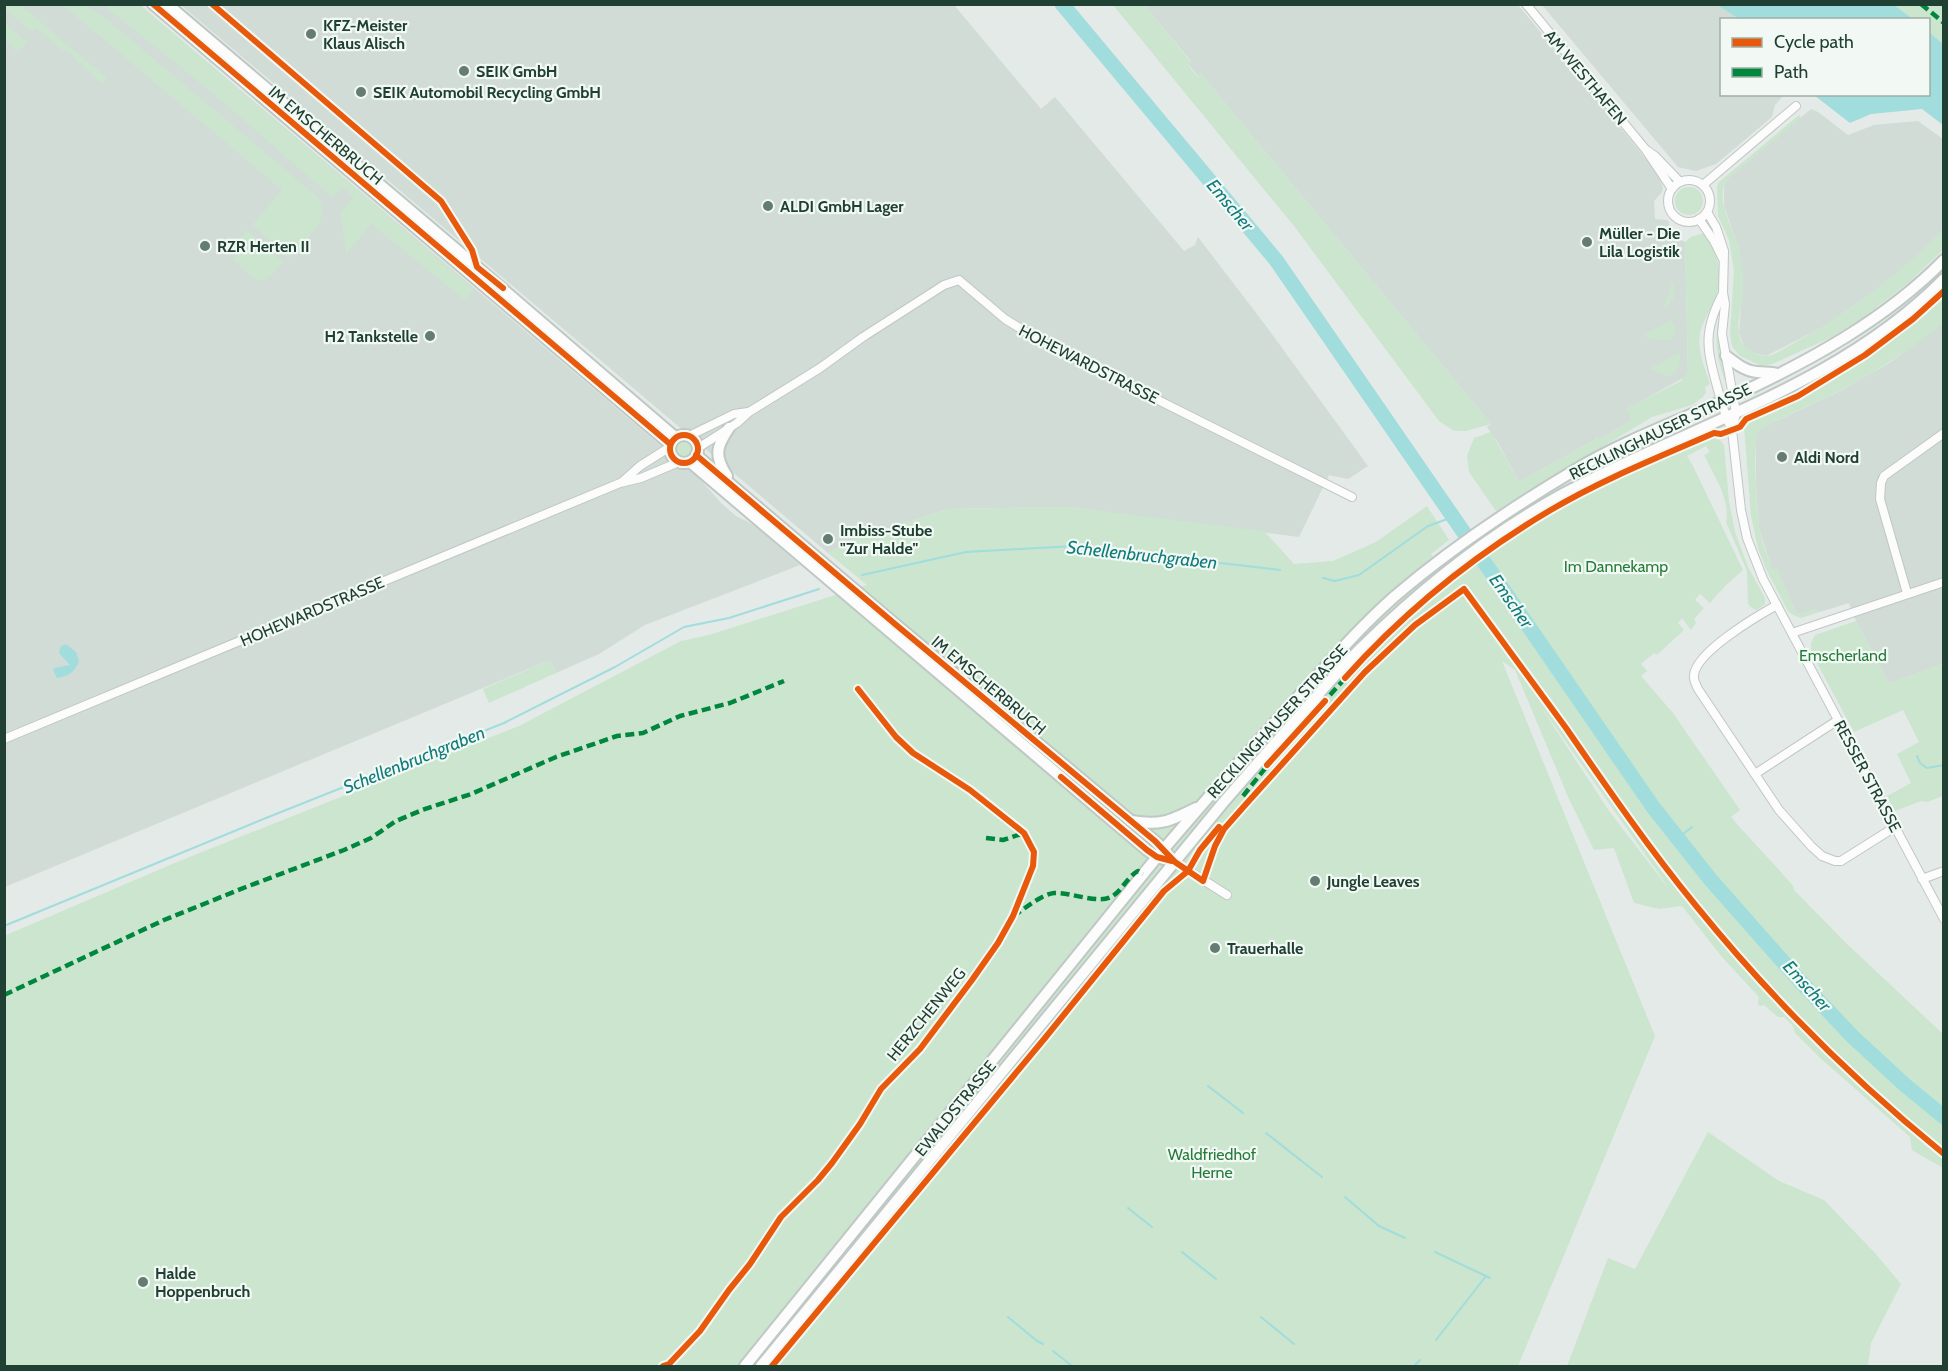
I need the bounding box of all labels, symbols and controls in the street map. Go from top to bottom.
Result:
place label: KFZ-Meister Klaus Alisch [323,16,408,53]
legend [1720,18,1930,96]
street label: AM WESTHAFEN [1540,26,1631,129]
marker: KFZ-Meister Klaus Alisch [304,27,318,41]
text: Cycle path [1774,31,1854,53]
text: Path [1774,61,1808,83]
place label: SEIK GmbH [476,62,557,81]
marker: SEIK GmbH [457,64,471,78]
street label: IM EMSCHERBRUCH [265,82,387,189]
place label: SEIK Automobil Recycling GmbH [373,83,601,102]
marker: SEIK Automobil Recycling GmbH [354,85,368,99]
water label: Emscher [1202,175,1259,237]
place label: ALDI GmbH Lager [780,197,904,216]
marker: ALDI GmbH Lager [761,199,775,213]
place label: Müller - Die Lila Logistik [1599,224,1680,261]
marker: Müller - Die Lila Logistik [1580,235,1594,249]
place label: RZR Herten II [217,237,310,256]
marker: RZR Herten II [198,239,212,253]
street label: HOHEWARDSTRASSE [1016,321,1162,408]
place label: H2 Tankstelle [325,327,418,346]
marker: H2 Tankstelle [423,329,437,343]
street label: RECKLINGHAUSER STRASSE [1566,379,1754,484]
place label: Aldi Nord [1794,448,1859,467]
marker: Aldi Nord [1775,450,1789,464]
place label: Imbiss-Stube "Zur Halde" [840,521,932,558]
marker: Imbiss-Stube "Zur Halde" [821,532,835,546]
water label: Schellenbruchgraben [1066,536,1218,574]
park label: Im Dannekamp [1564,557,1668,576]
water label: Emscher [1484,570,1538,634]
street label: HOHEWARDSTRASSE [237,573,387,650]
street label: IM EMSCHERBRUCH [928,632,1050,739]
street label: RECKLINGHAUSER STRASSE [1203,640,1352,802]
park label: Emscherland [1799,646,1887,665]
street label: RESSER STRASSE [1830,717,1905,836]
water label: Schellenbruchgraben [340,722,488,798]
place label: Jungle Leaves [1326,872,1420,891]
marker: Jungle Leaves [1308,874,1322,888]
place label: Trauerhalle [1227,939,1303,958]
marker: Trauerhalle [1208,941,1222,955]
water label: Emscher [1778,956,1837,1017]
street label: HERZCHENWEG [883,964,970,1065]
street label: EWALDSTRASSE [911,1056,1000,1160]
park label: Waldfriedhof Herne [1168,1145,1257,1182]
place label: Halde Hoppenbruch [155,1264,250,1301]
marker: Halde Hoppenbruch [136,1275,150,1289]

